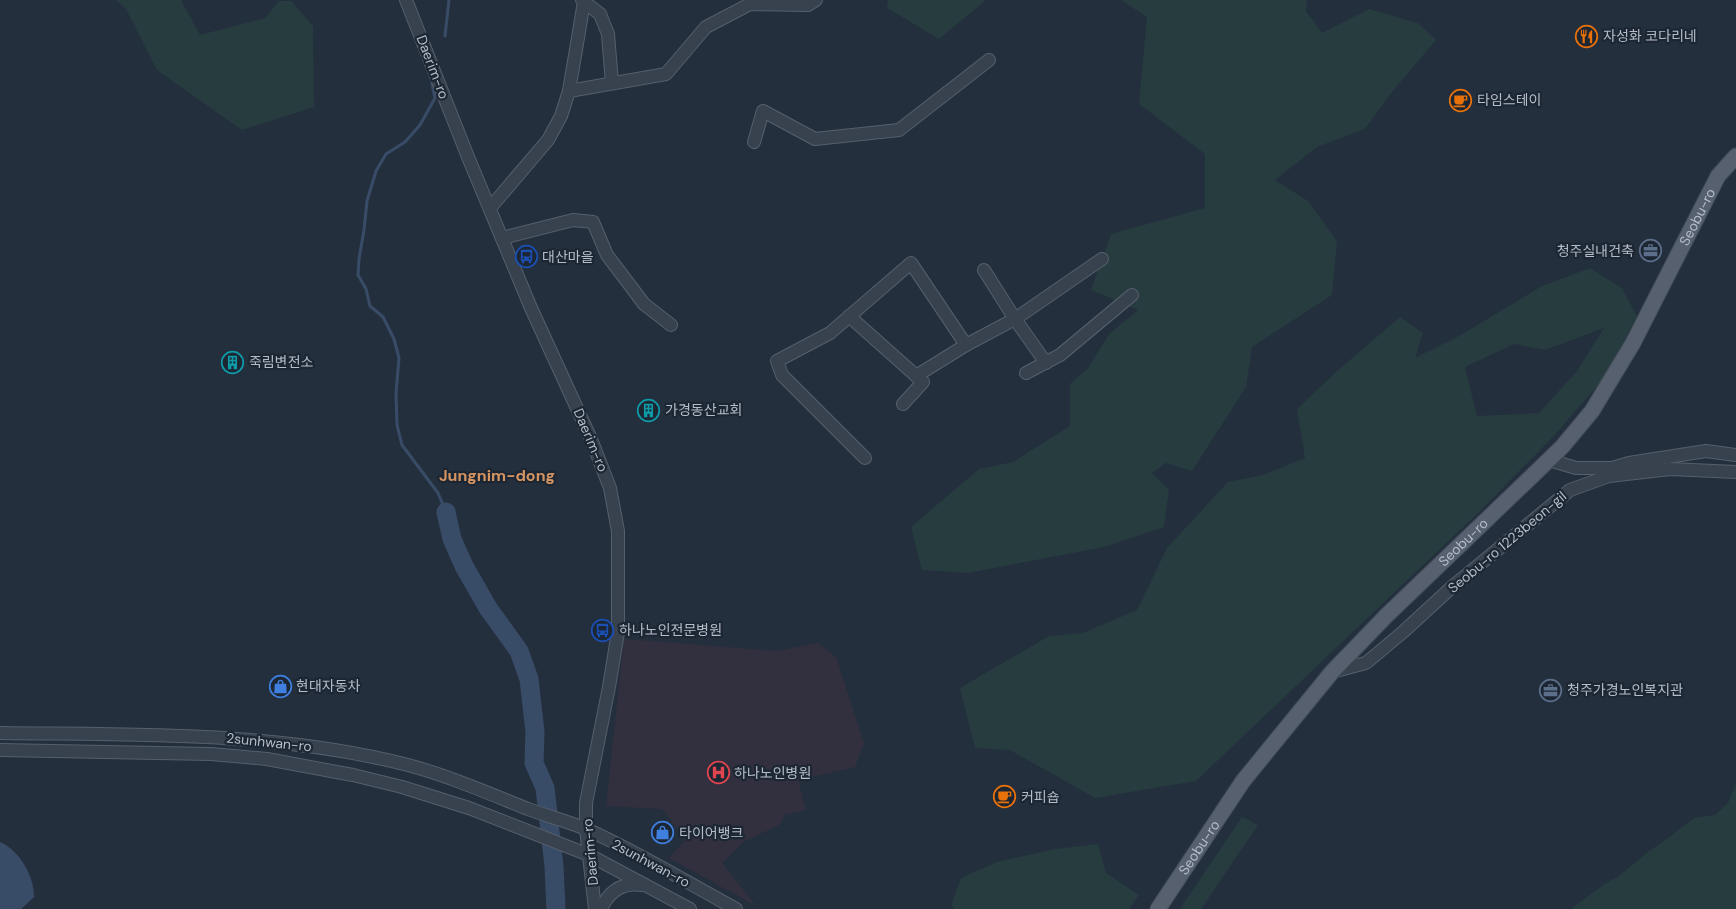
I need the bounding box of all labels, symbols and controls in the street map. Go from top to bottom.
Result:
restaurant icon: 자성화 코다리네 [1575,24,1599,48]
place label: 자성화 코다리네 [1603,27,1697,45]
street label: Daerim-ro [413,32,453,102]
cafe icon: 타임스테이 [1449,88,1473,112]
place label: 타임스테이 [1477,91,1541,109]
street label: Seobu-ro [1675,185,1719,249]
office icon: 청주실내건축 [1638,239,1662,263]
place label: 청주실내건축 [1557,242,1634,260]
bus stop icon: 대산마을 [514,245,538,269]
place label: 대산마을 [542,248,594,266]
building icon: 죽림변전소 [221,350,245,374]
place label: 죽림변전소 [249,353,314,371]
building icon: 가경동산교회 [637,398,661,422]
place label: 가경동산교회 [665,401,742,419]
street label: Daerim-ro [570,406,612,474]
district label: Jungnim-dong [439,465,555,486]
street label: Seobu-ro 1223beon-gil [1444,488,1570,596]
street label: Seobu-ro [1435,515,1491,571]
bus stop icon: 하나노인전문병원 [591,618,615,642]
place label: 하나노인전문병원 [619,621,722,639]
shop icon: 현대자동차 [268,674,292,698]
place label: 현대자동차 [296,677,361,695]
office icon: 청주가경노인복지관 [1539,678,1563,702]
place label: 청주가경노인복지관 [1567,681,1683,699]
street label: 2sunhwan-ro [225,729,313,755]
hospital icon: 하나노인병원 [706,761,730,785]
place label: 하나노인병원 [734,764,811,782]
cafe icon: 커피숍 [993,785,1017,809]
place label: 커피숍 [1021,788,1060,806]
street label: Seobu-ro [1174,817,1224,878]
street label: Daerim-ro [578,818,602,886]
shop icon: 타이어뱅크 [651,821,675,845]
place label: 타이어뱅크 [679,824,744,842]
street label: 2sunhwan-ro [609,835,693,891]

